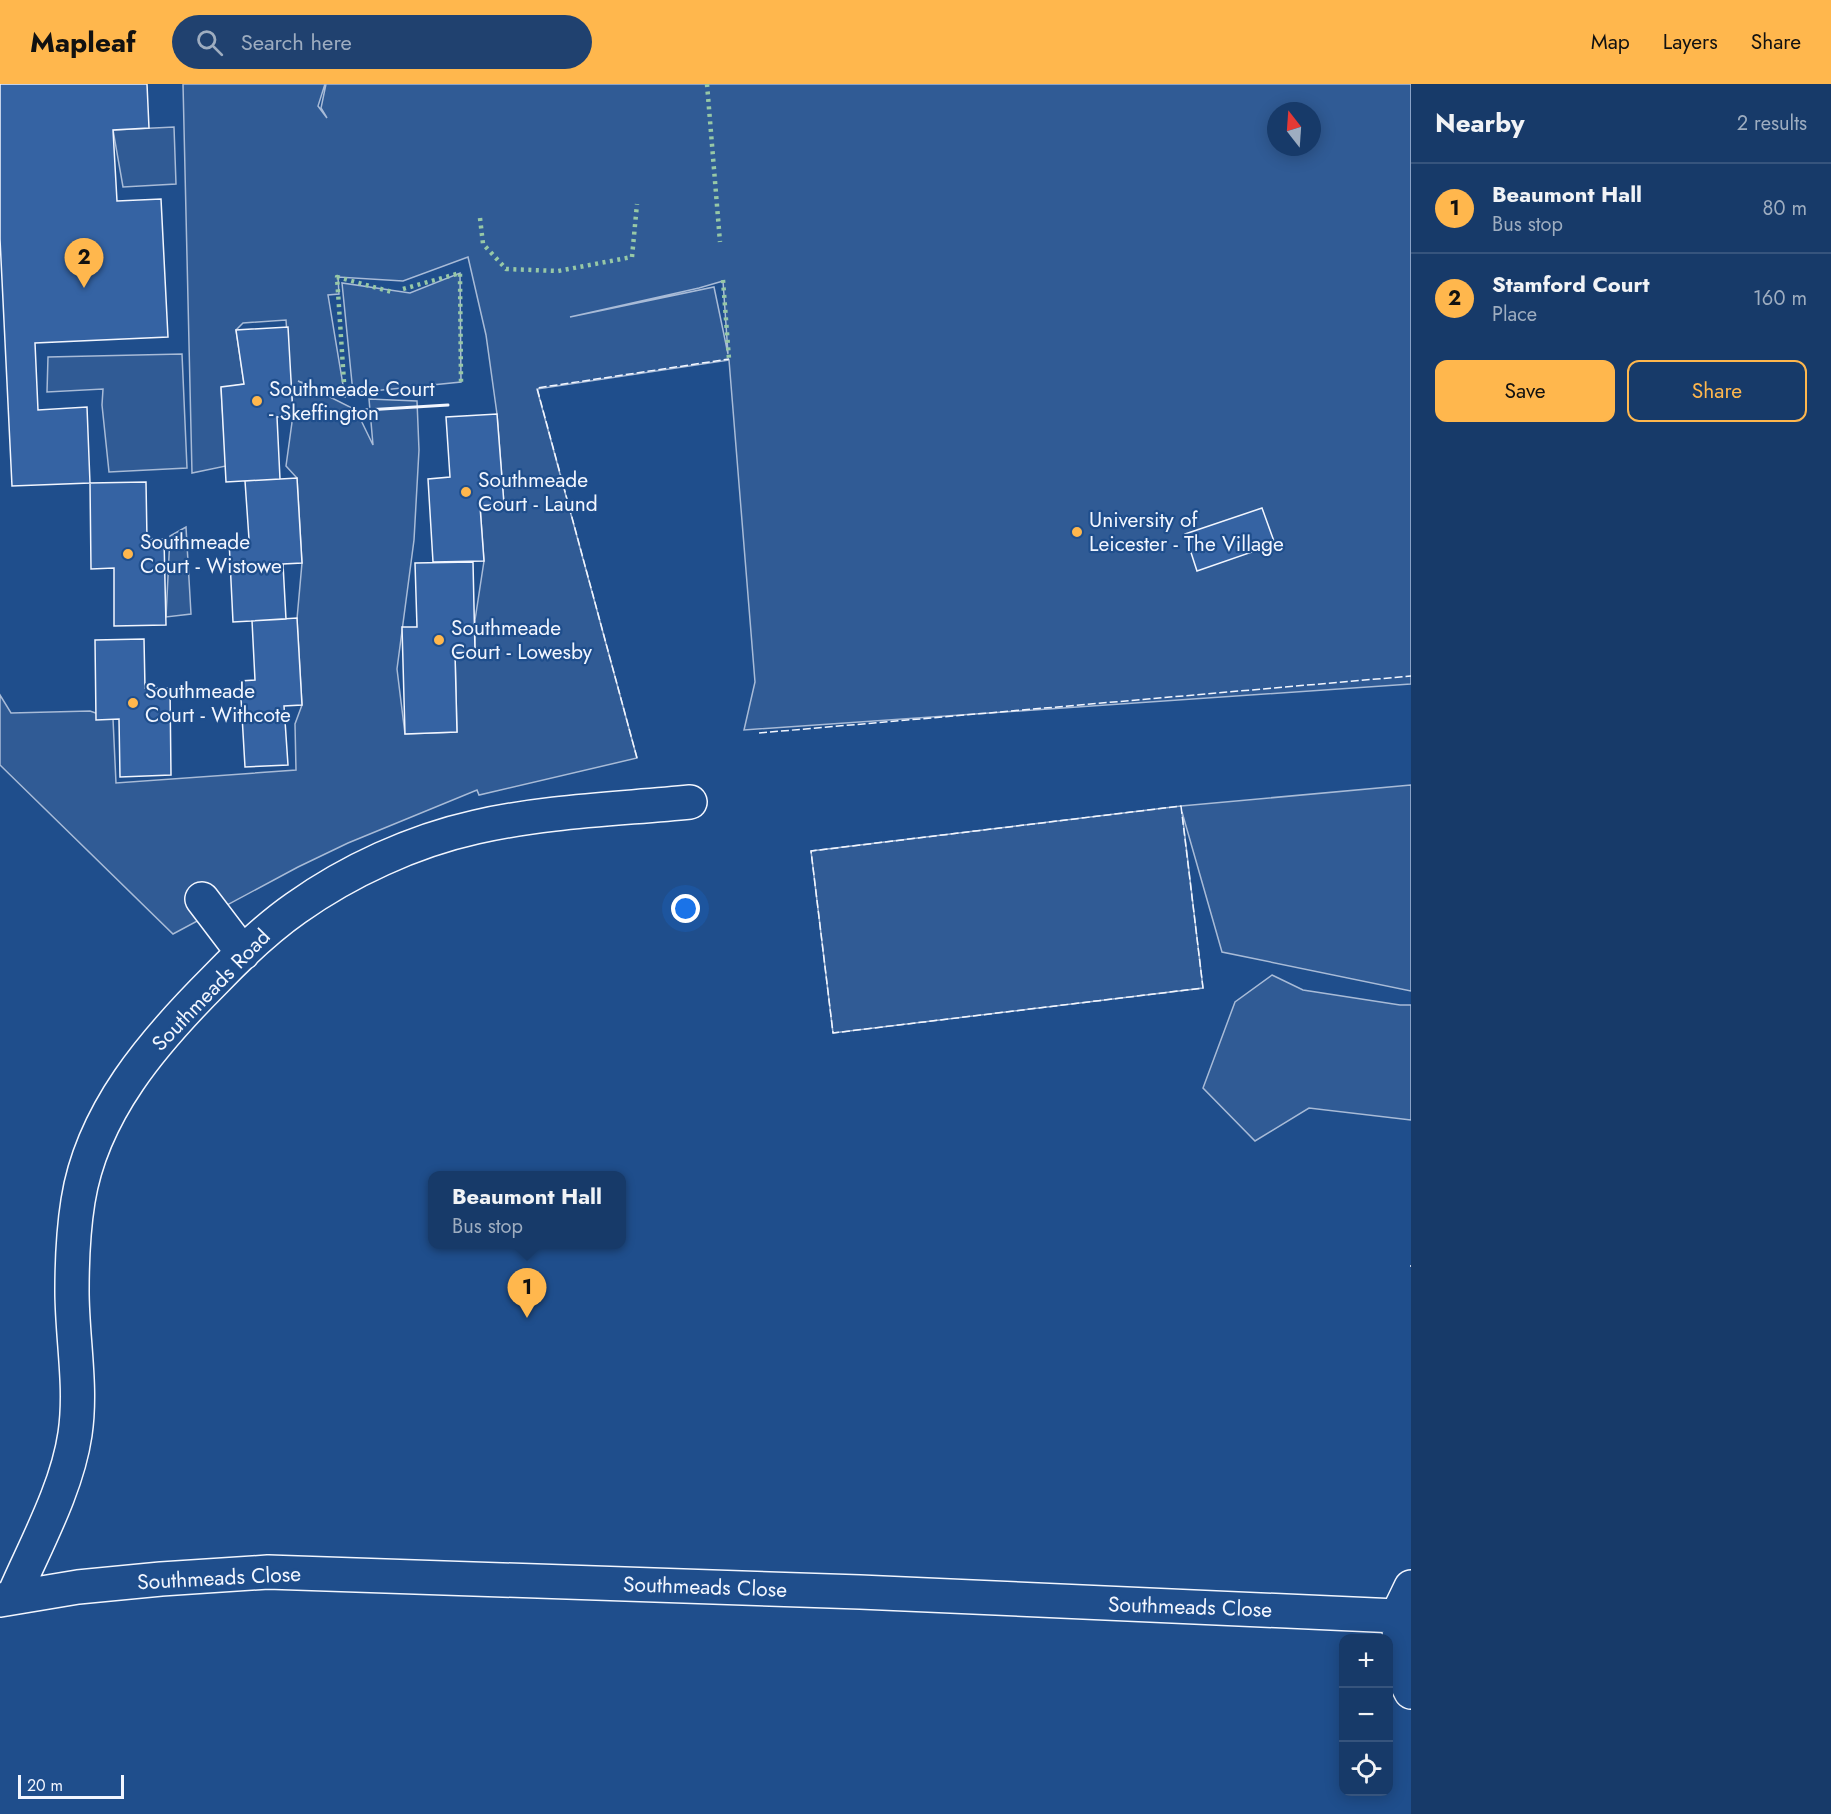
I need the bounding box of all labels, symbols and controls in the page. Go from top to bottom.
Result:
search box [172,15,592,69]
text: Mapleaf [30,22,136,63]
icon: search [193,26,226,59]
text: Search here [241,26,352,58]
text: Map [1591,27,1630,57]
text: Layers [1663,27,1718,57]
text: Share [1751,27,1801,57]
north arrow [1267,102,1321,156]
text: Nearby [1435,104,1524,142]
text: 2 results [1737,109,1807,138]
text: Beaumont Hall [1492,178,1642,210]
text: 1 [1449,194,1460,223]
text: 80 m [1762,194,1807,223]
text: Bus stop [1492,210,1563,239]
pin: 2 [64,238,104,288]
text: Stamford Court [1492,268,1650,300]
text: 2 [1448,284,1461,313]
text: 160 m [1753,284,1807,313]
text: Place [1492,300,1537,329]
button: Save [1435,360,1615,422]
button: Share [1627,360,1807,422]
place label: Southmeade Court - Skeffington [269,374,435,428]
marker: Southmeade Court - Skeffington [250,394,264,408]
place label: Southmeade Court - Laund [478,465,598,519]
marker: Southmeade Court - Laund [459,485,473,499]
place label: University of Leicester - The Village [1089,505,1284,559]
marker: University of Leicester - The Village [1070,525,1084,539]
place label: Southmeade Court - Wistowe [140,527,282,581]
marker: Southmeade Court - Wistowe [121,547,135,561]
place label: Southmeade Court - Lowesby [451,613,593,667]
marker: Southmeade Court - Lowesby [432,633,446,647]
place label: Southmeade Court - Withcote [145,676,291,730]
marker: Southmeade Court - Withcote [126,696,140,710]
your location [671,894,700,923]
street label: Southmeads Road [145,922,277,1058]
popup [428,1171,626,1249]
text: Beaumont Hall [452,1180,602,1212]
text: Bus stop [452,1212,523,1241]
pin: 1 [508,1268,546,1318]
street label: Southmeads Close [136,1559,302,1597]
street label: Southmeads Close [622,1569,788,1605]
street label: Southmeads Close [1107,1589,1273,1625]
map controls [1339,1634,1393,1796]
button: + [1339,1634,1393,1688]
button: − [1339,1688,1393,1742]
button: locate [1339,1742,1393,1796]
scale bar [18,1772,124,1800]
text: 20 m [27,1774,63,1797]

